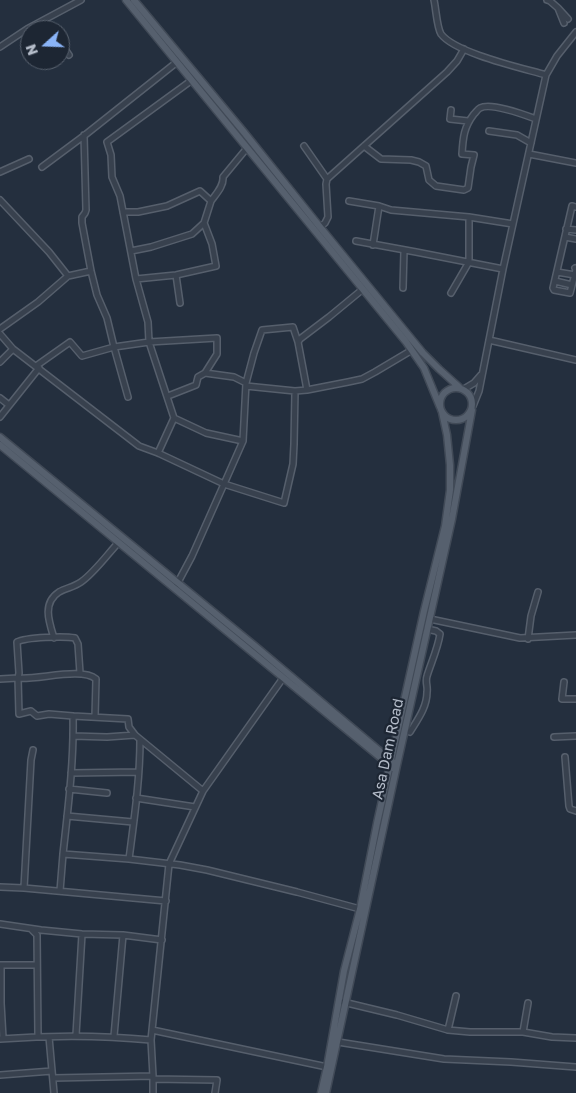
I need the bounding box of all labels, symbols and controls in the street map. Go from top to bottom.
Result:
north arrow [20,20,70,70]
text: N [22,42,41,58]
street label: Asa Dam Road [368,697,408,801]

